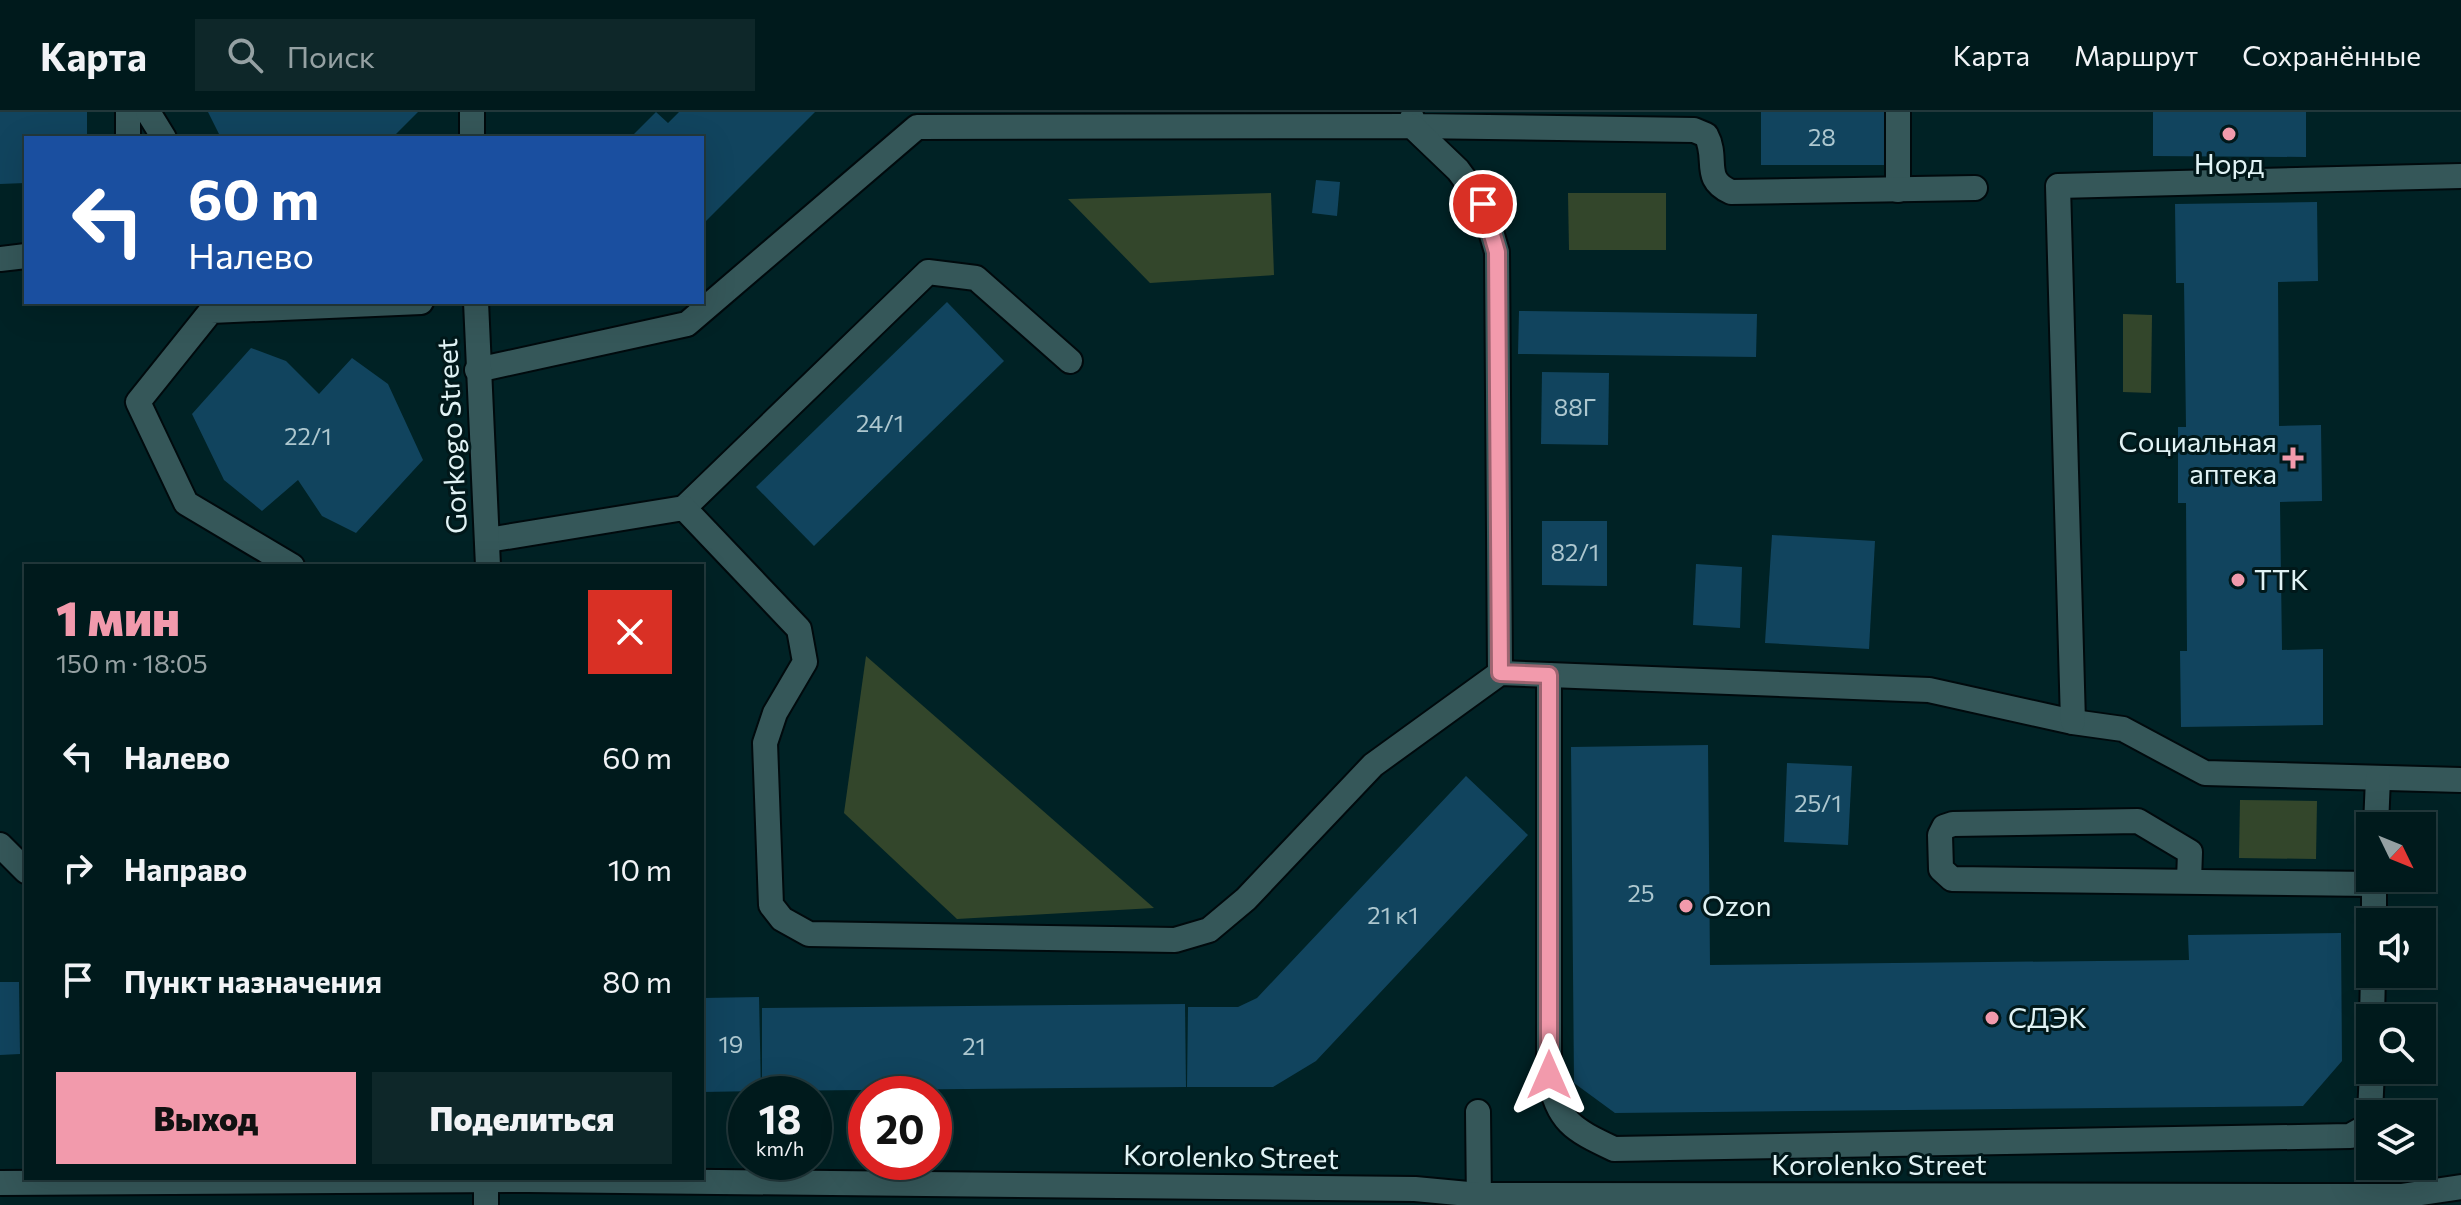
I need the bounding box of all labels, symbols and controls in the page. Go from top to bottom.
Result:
search box [195,19,755,91]
text: Карта [40,32,147,79]
icon: search [223,33,267,77]
text: Поиск [287,37,375,74]
text: Карта [1953,38,2030,72]
text: Маршрут [2074,38,2198,72]
text: Сохранённые [2242,38,2421,72]
house number: 28 [1808,122,1836,151]
marker: Норд [2220,125,2238,143]
place label: Норд [2194,146,2264,180]
text: 60 m [188,163,319,232]
icon: left [56,168,160,272]
pin [1449,170,1517,238]
icon: arrive [1461,182,1505,226]
text: Налево [188,232,314,276]
street label: Gorkogo Street [429,337,473,535]
house number: 88Г [1554,392,1596,421]
house number: 24/1 [856,408,904,437]
house number: 22/1 [284,421,332,450]
place label: Социальная аптека [2119,424,2277,490]
marker: Социальная аптека [2284,449,2302,467]
house number: 82/1 [1551,537,1599,566]
place label: ТТК [2254,562,2309,596]
marker: ТТК [2229,571,2247,589]
text: 1 мин [56,587,180,646]
button: close [588,590,672,674]
text: 150 m · 18:05 [56,647,208,678]
icon: left [56,734,100,778]
text: Налево [124,738,230,775]
text: 60 m [602,738,672,775]
house number: 25/1 [1794,788,1842,817]
north arrow [2356,812,2436,892]
map controls [2356,812,2436,1180]
icon: right [56,846,100,890]
text: Направо [124,850,247,887]
text: 10 m [608,850,672,887]
house number: 25 [1627,878,1655,907]
place label: Ozon [1702,888,1772,922]
marker: Ozon [1677,897,1695,915]
house number: 21 к1 [1367,900,1419,929]
button: sound [2356,908,2436,988]
icon: arrive [56,958,100,1002]
text: Пункт назначения [124,962,382,999]
text: 80 m [602,962,672,999]
place label: СДЭК [2008,1000,2087,1034]
button: search [2356,1004,2436,1084]
marker: СДЭК [1983,1009,2001,1027]
house number: 19 [719,1029,743,1058]
house number: 21 [962,1031,986,1060]
position arrow [1507,1033,1591,1117]
button: Выход [56,1072,356,1164]
button: Поделиться [372,1072,672,1164]
speed limit sign: 20 [848,1076,952,1180]
text: 18 [759,1093,801,1142]
button: layers [2356,1100,2436,1180]
text: km/h [756,1136,804,1160]
street label: Korolenko Street [1123,1137,1339,1175]
street label: Korolenko Street [1771,1147,1987,1181]

